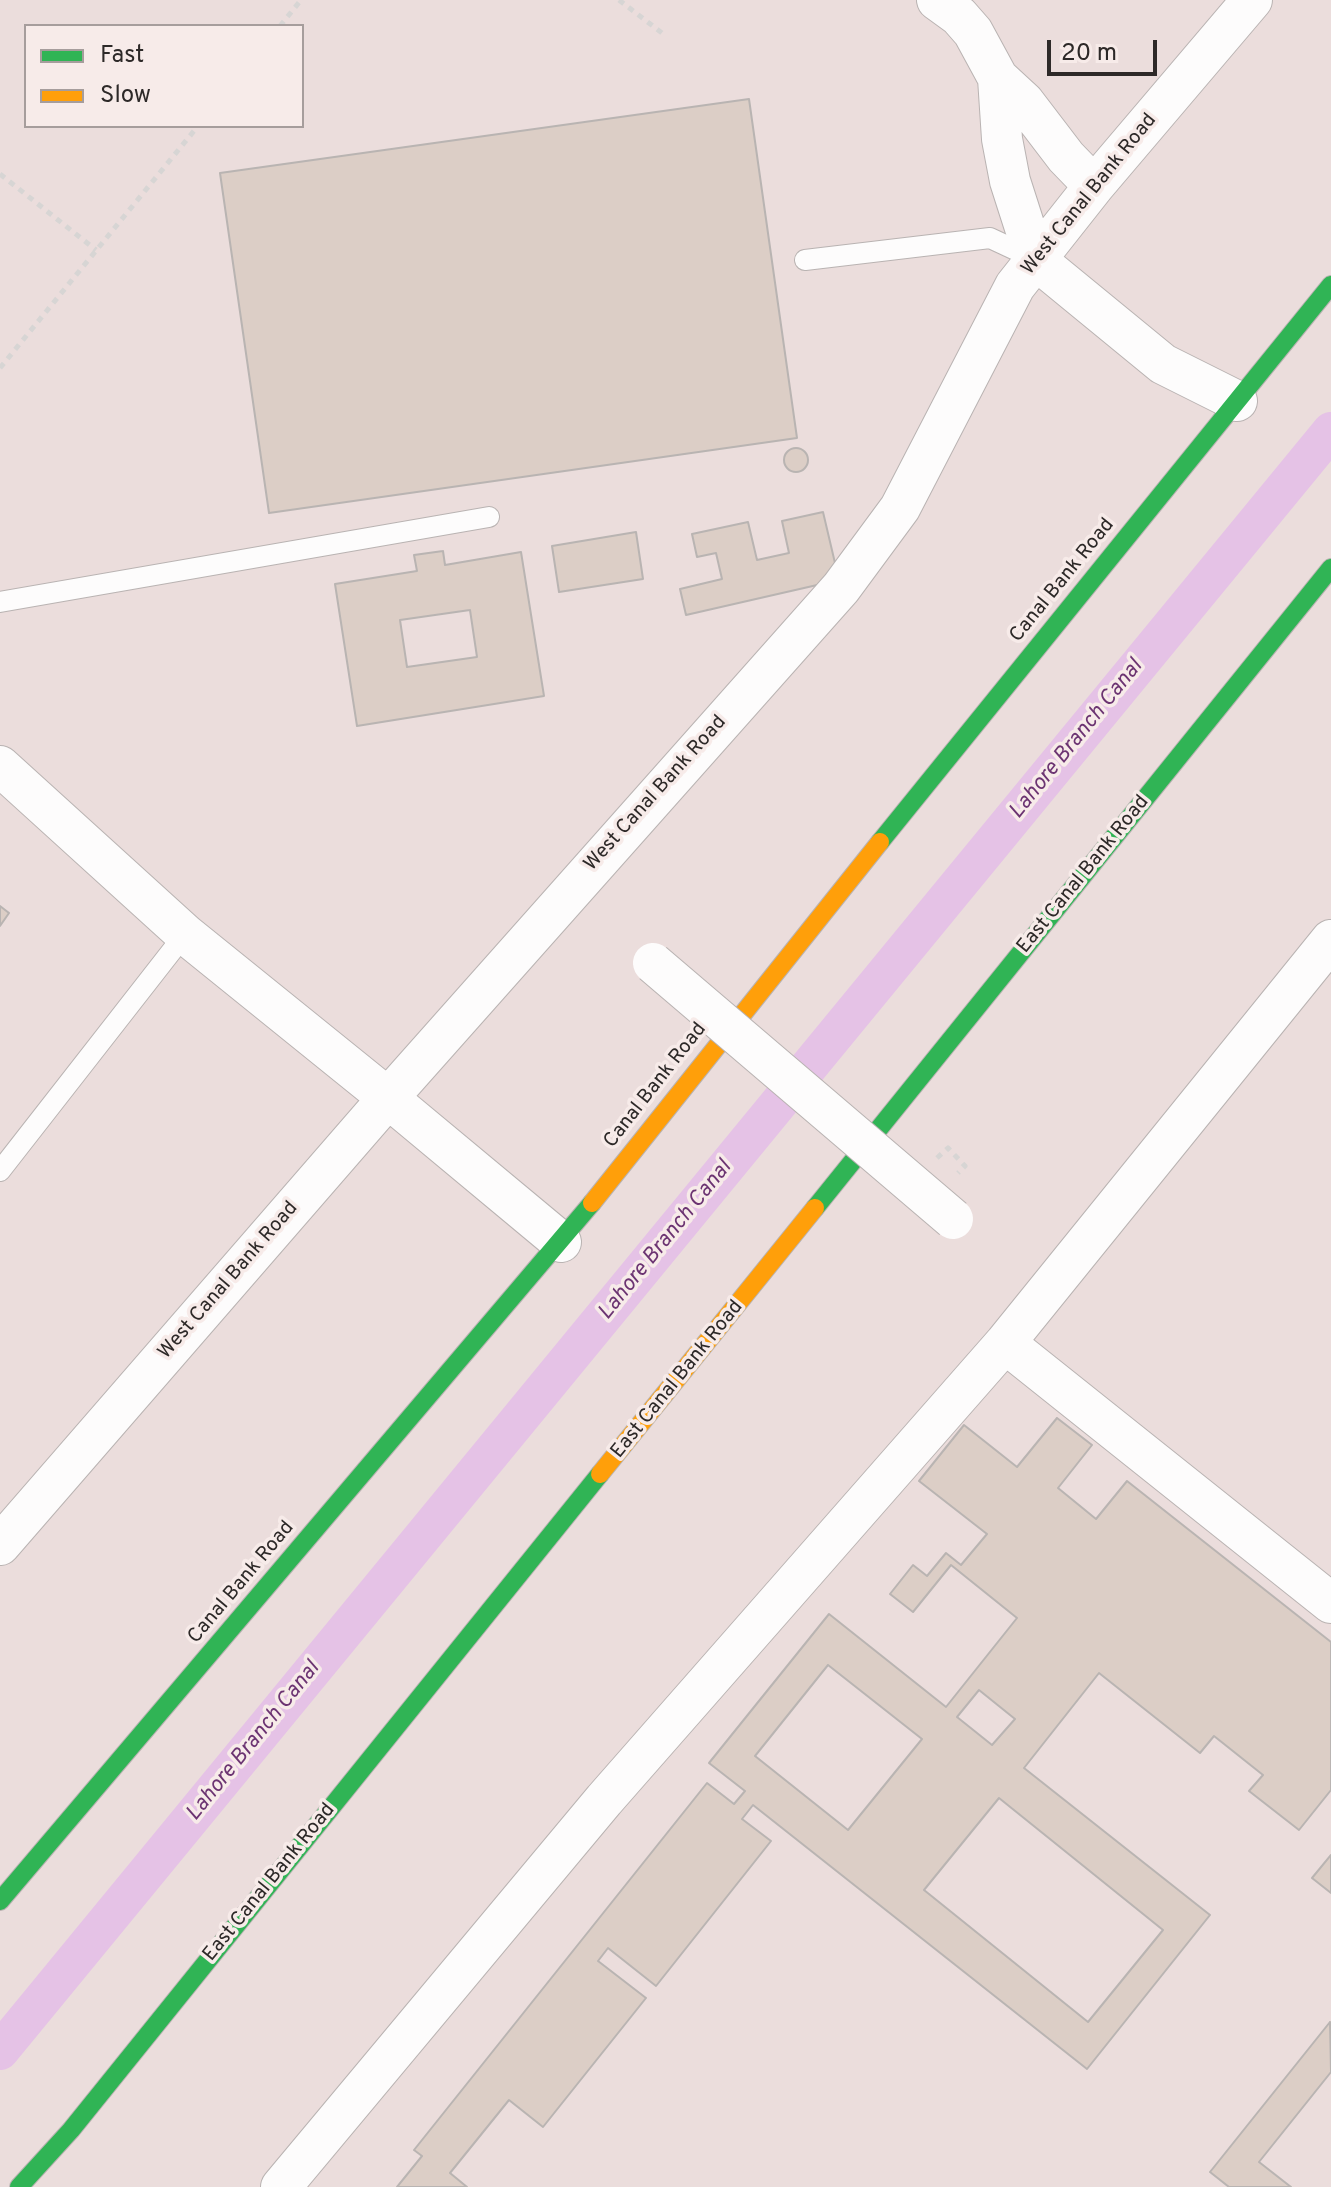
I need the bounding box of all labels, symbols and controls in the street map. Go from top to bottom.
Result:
legend [24,24,304,128]
scale bar [1051,24,1161,74]
text: 20 m [1061,39,1117,69]
text: Fast [100,41,144,71]
text: Slow [100,81,151,111]
street label: West Canal Bank Road [1017,109,1163,281]
street label: Canal Bank Road [1006,514,1120,648]
water label: Lahore Branch Canal [1005,655,1149,825]
street label: West Canal Bank Road [580,711,732,877]
street label: East Canal Bank Road [1013,791,1155,959]
street label: Canal Bank Road [600,1019,712,1153]
water label: Lahore Branch Canal [594,1156,738,1326]
street label: West Canal Bank Road [154,1197,304,1365]
street label: East Canal Bank Road [607,1296,749,1464]
street label: Canal Bank Road [184,1517,300,1649]
water label: Lahore Branch Canal [182,1657,326,1827]
street label: East Canal Bank Road [199,1799,341,1967]

